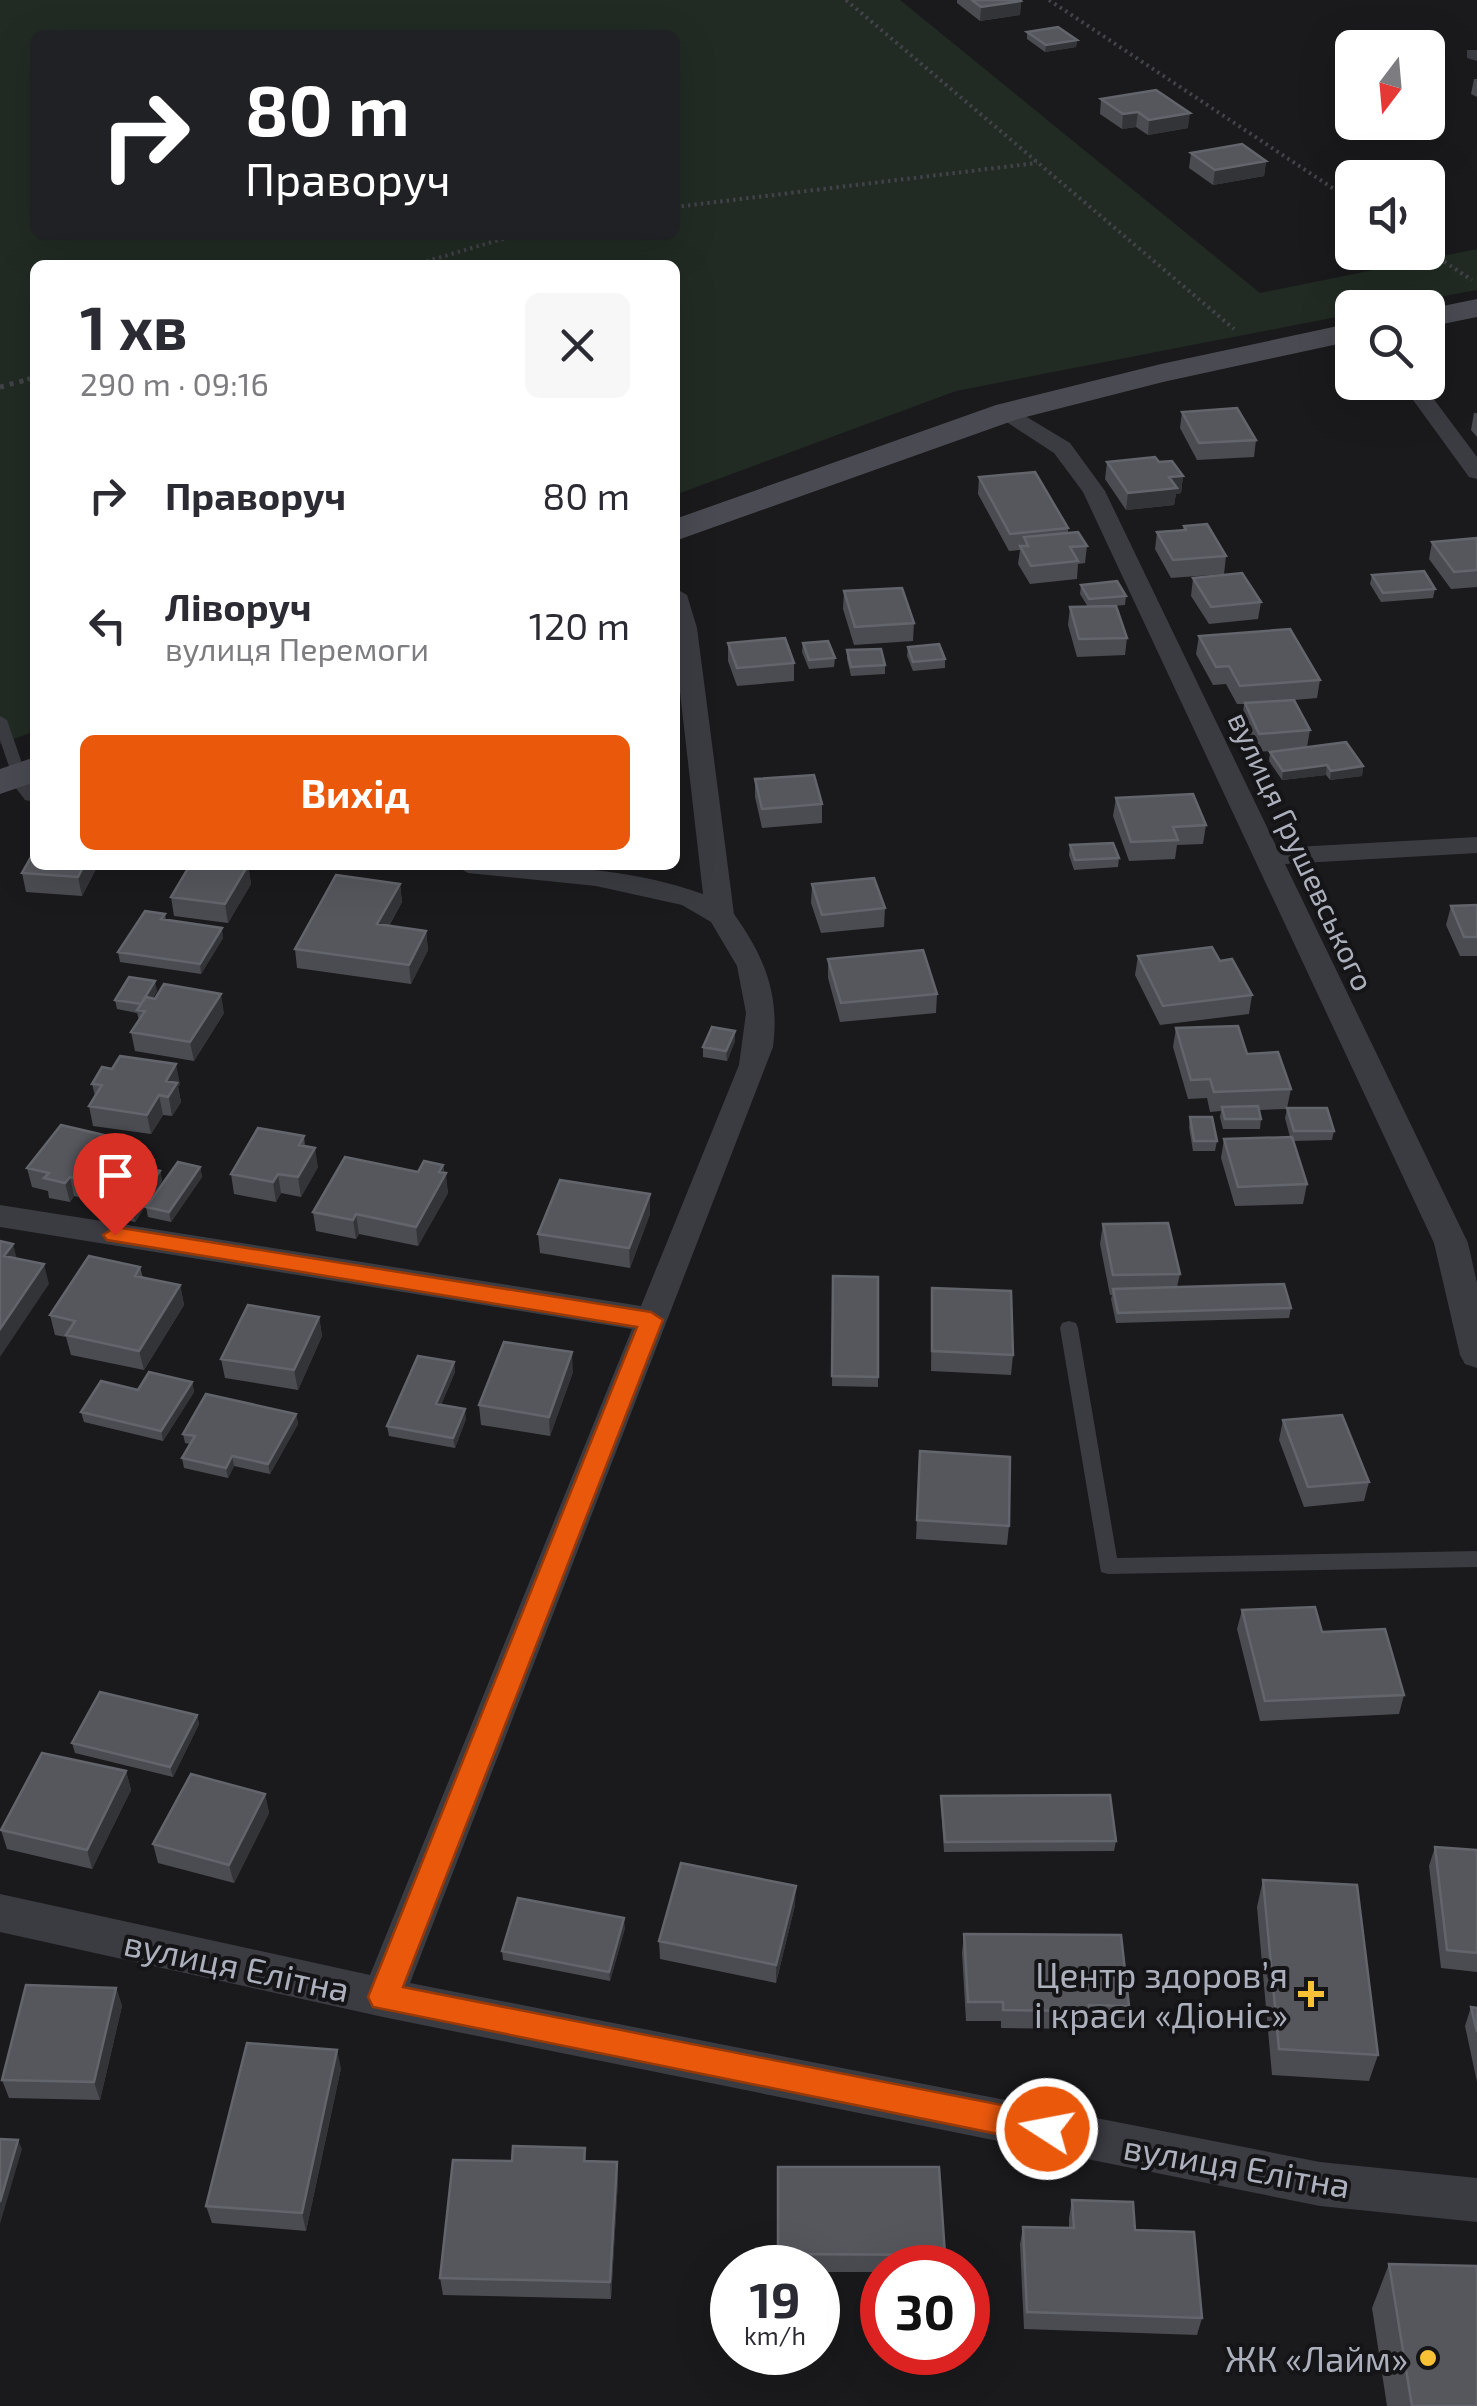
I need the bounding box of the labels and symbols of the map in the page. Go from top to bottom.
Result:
north arrow [1335,30,1445,140]
street label: вулиця Грушевського [1221,706,1382,997]
pin [73,1133,158,1236]
street label: вулиця Елітна [120,1921,354,2010]
place label: Центр здоровʼя і краси «Діоніс» [1034,1953,1288,2035]
marker: Центр здоровʼя і краси «Діоніс» [1298,1981,1324,2007]
position arrow [995,2077,1099,2181]
street label: вулиця Елітна [1120,2124,1354,2207]
speed limit sign: 30 [860,2245,990,2375]
place label: ЖК «Лайм» [1225,2337,1408,2379]
marker: ЖК «Лайм» [1417,2347,1439,2369]

